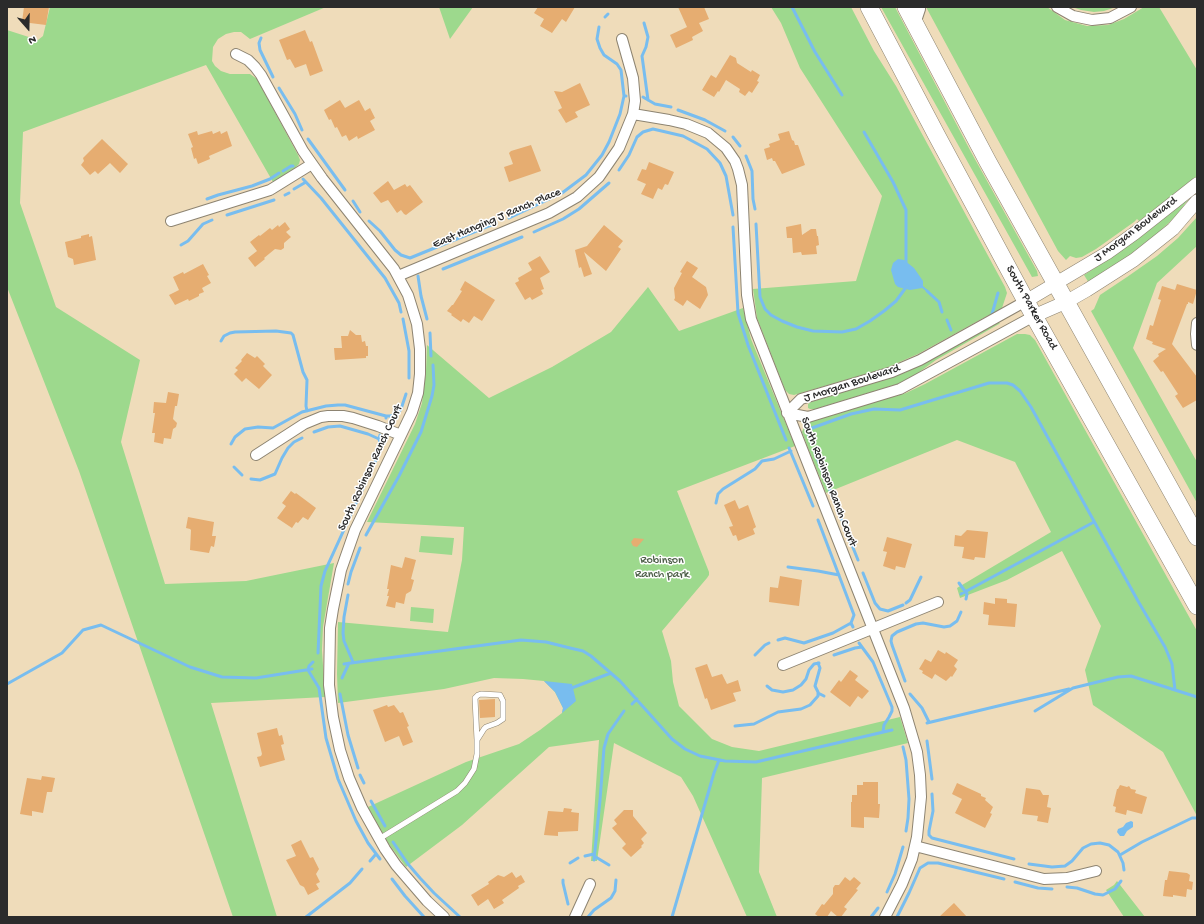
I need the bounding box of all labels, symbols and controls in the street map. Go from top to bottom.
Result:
north arrow [8,8,48,48]
text: N [27,32,38,46]
street label: East Hanging J Ranch Place [431,185,563,253]
street label: J Morgan Boulevard [1092,194,1180,266]
street label: South Parker Road [1002,263,1060,353]
street label: J Morgan Boulevard [802,362,902,406]
street label: South Robinson Ranch Court [335,403,407,533]
street label: South Robinson Ranch Court [797,415,859,549]
park label: Robinson Ranch park [635,554,689,582]

